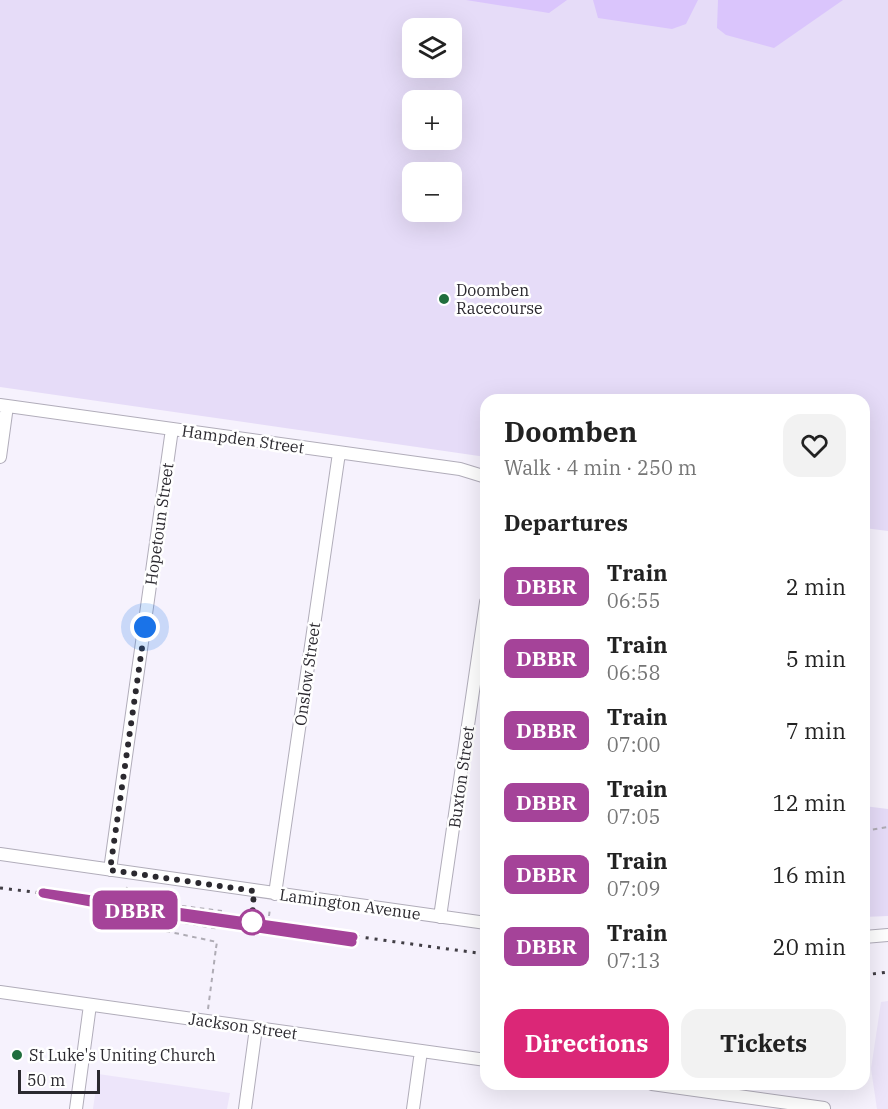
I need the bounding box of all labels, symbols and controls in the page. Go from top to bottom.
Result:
map controls [402,18,462,222]
button: layers [402,18,462,78]
button: + [402,90,462,150]
button: − [402,162,462,222]
place label: Doomben Racecourse [456,280,543,318]
marker: Doomben Racecourse [437,292,451,306]
text: Doomben [504,413,637,450]
button: heart [783,414,846,477]
street label: Hampden Street [180,420,306,458]
text: Walk · 4 min · 250 m [504,454,697,481]
street label: Hopetoun Street [140,461,178,587]
text: Departures [504,508,628,537]
text: Train [607,558,668,587]
text: DBBR [516,572,577,600]
text: 2 min [786,572,846,601]
text: 06:55 [607,587,661,614]
your location [130,612,160,642]
street label: Onslow Street [290,621,324,727]
text: Train [607,630,668,659]
text: DBBR [516,644,577,672]
text: 5 min [786,644,846,673]
text: 06:58 [607,659,661,686]
text: Train [607,702,668,731]
text: DBBR [516,716,577,744]
text: 7 min [786,716,846,745]
street label: Buxton Street [444,724,478,829]
text: 07:00 [607,731,661,758]
text: Train [607,774,668,803]
text: DBBR [516,788,577,816]
text: 12 min [773,788,846,817]
text: 07:05 [607,803,661,830]
text: Train [607,846,668,875]
text: DBBR [516,860,577,888]
text: 16 min [773,860,846,889]
text: 07:09 [607,875,661,902]
street label: Lamington Avenue [278,884,422,924]
line badge: DBBR [93,890,177,930]
text: DBBR [105,896,165,924]
unlabelled marker [239,909,265,935]
text: Train [607,918,668,947]
text: DBBR [516,932,577,960]
text: 20 min [773,932,846,961]
text: 07:13 [607,947,661,974]
street label: Jackson Street [187,1008,299,1044]
button: Directions [504,1009,669,1078]
button: Tickets [681,1009,846,1078]
place label: St Luke's Uniting Church [29,1045,216,1065]
marker: St Luke's Uniting Church [10,1048,24,1062]
scale bar [18,1067,100,1094]
text: 50 m [27,1070,65,1090]

